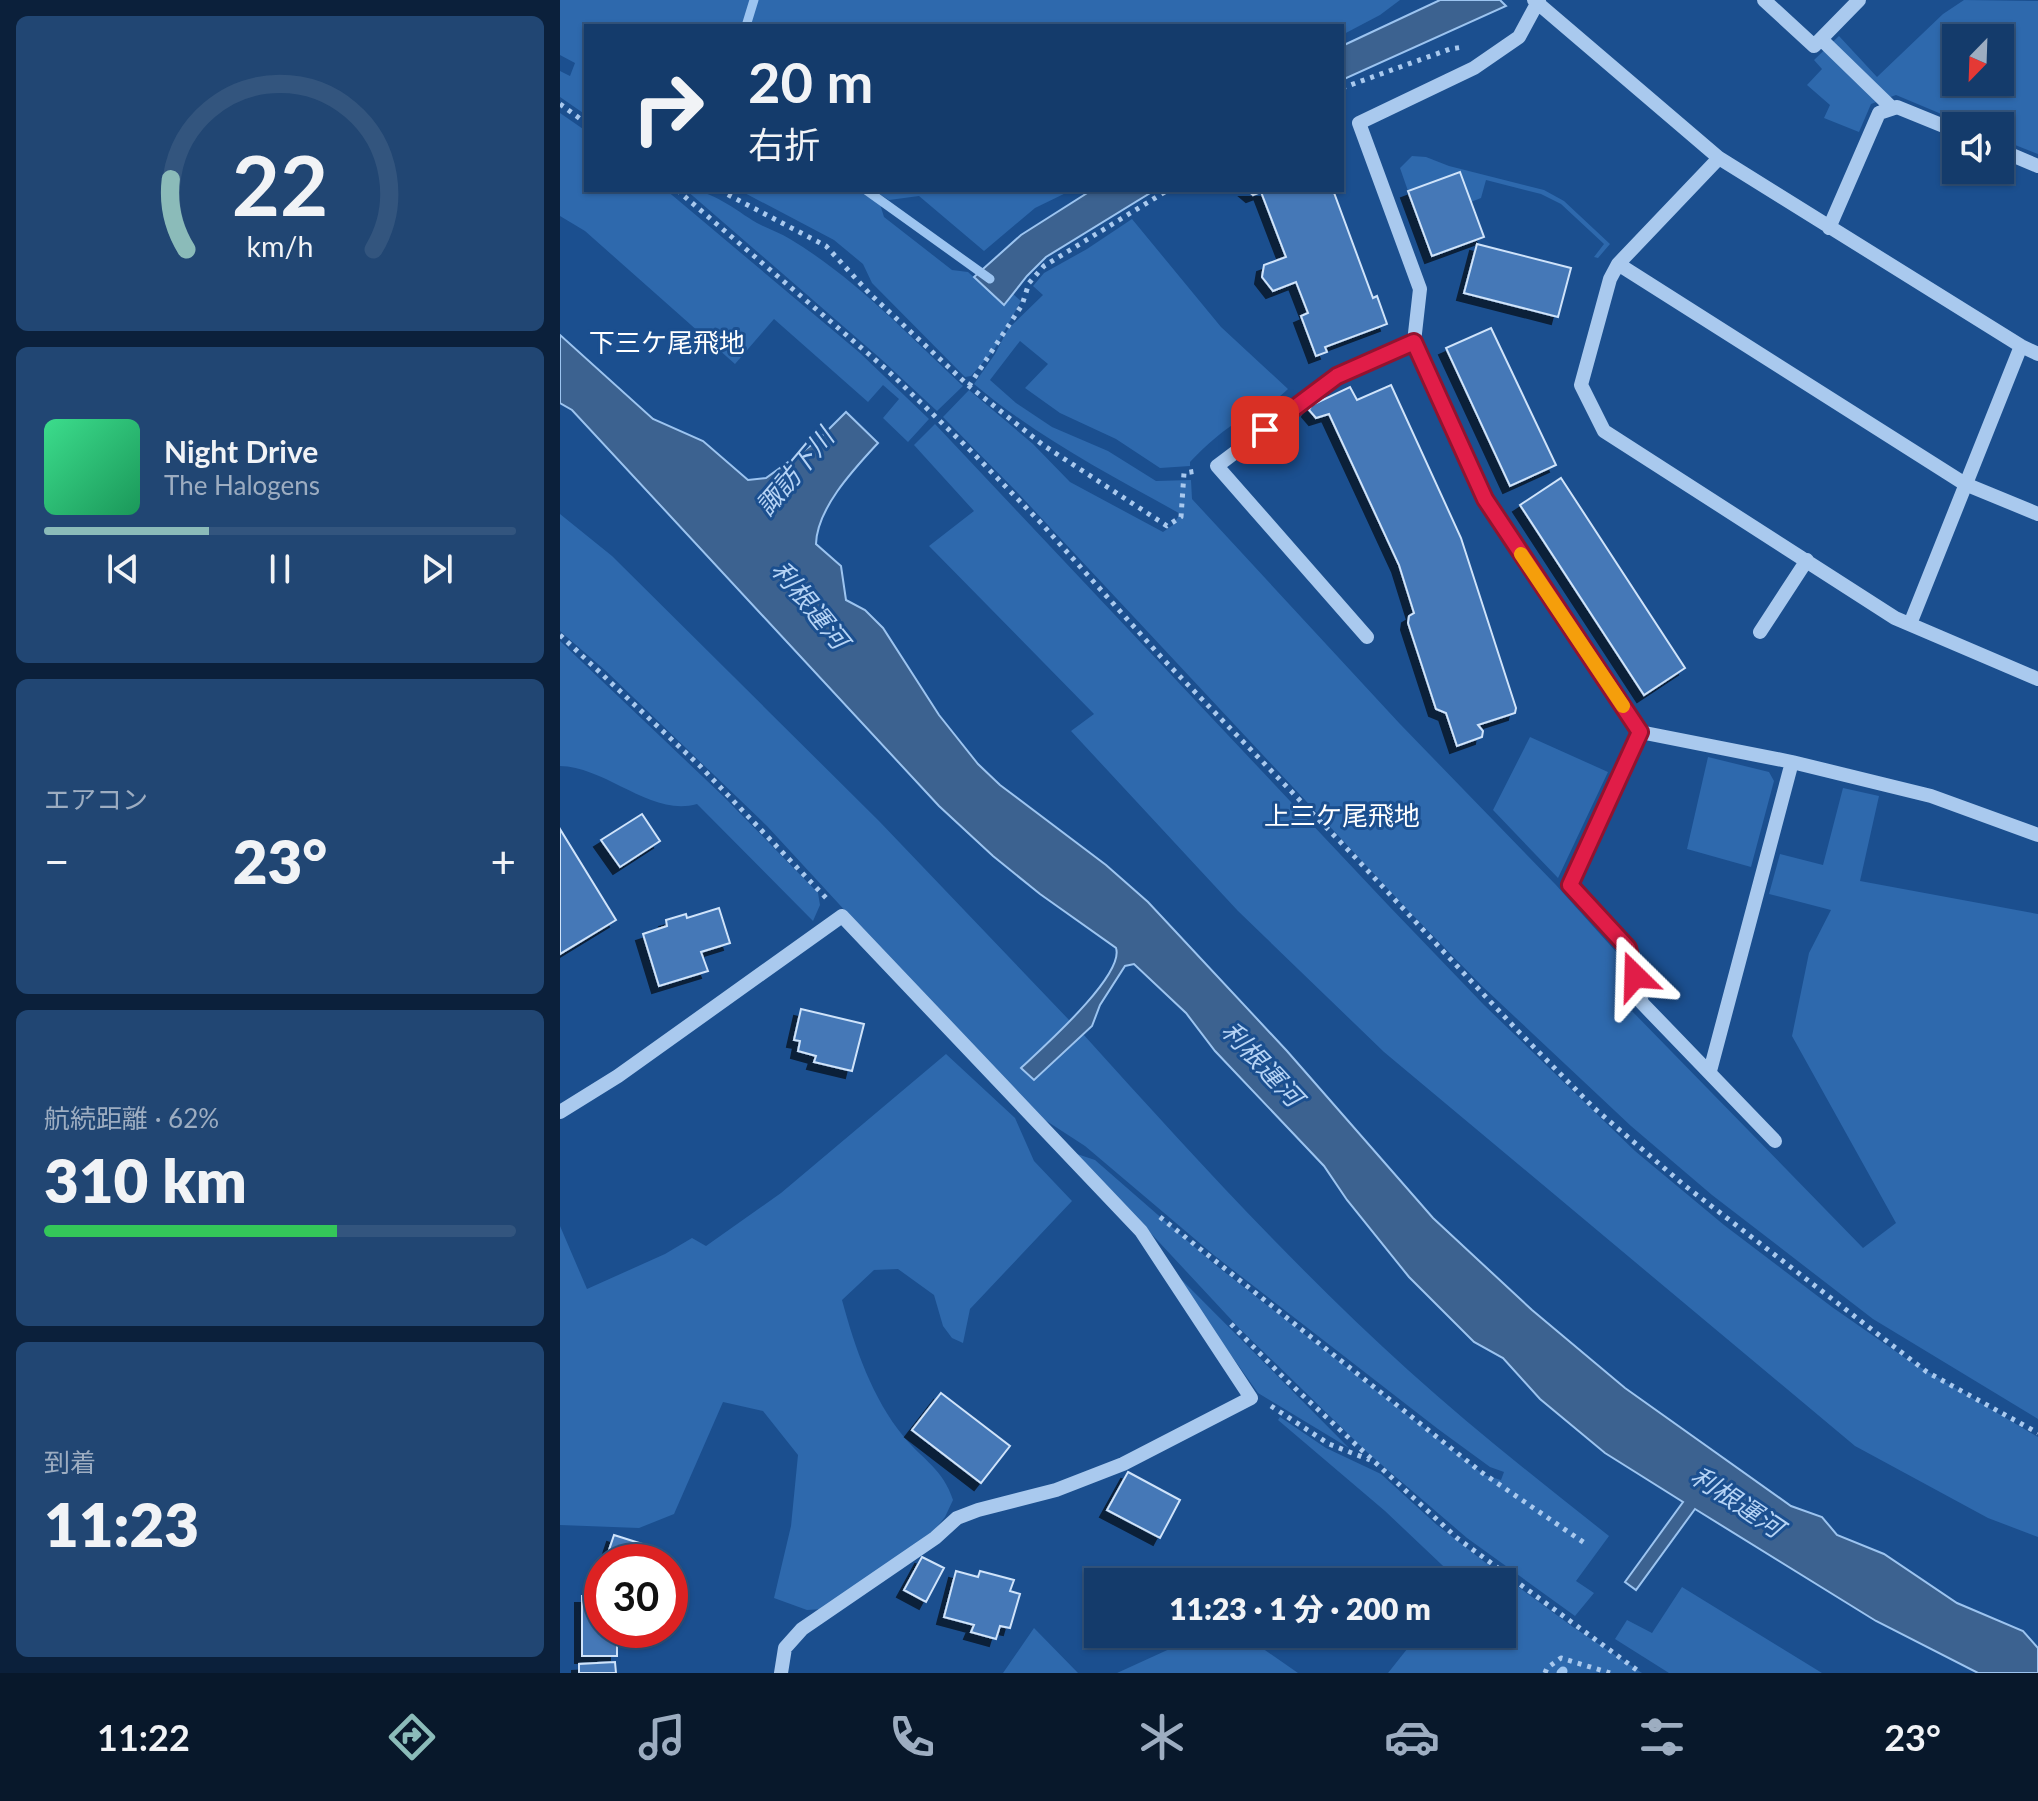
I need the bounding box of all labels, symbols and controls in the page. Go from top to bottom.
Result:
north arrow [1942,24,2014,96]
map controls [1942,24,2014,184]
text: 20 m [748,48,873,115]
icon: right [616,56,720,160]
button: sound [1942,112,2014,184]
text: 右折 [748,122,820,166]
text: 22 [232,133,328,233]
text: km/h [247,229,313,263]
district label: 下三ケ尾飛地 [589,326,745,358]
pin [1231,396,1299,464]
icon: arrive [1243,408,1287,452]
water label: 諏訪下川 [749,419,842,521]
text: Night Drive [164,433,318,469]
text: The Halogens [164,469,320,501]
icon: previous [101,547,145,591]
icon: pause [258,547,302,591]
icon: next [415,547,459,591]
water label: 利根運河 [766,554,859,659]
text: エアコン [44,783,148,815]
district label: 上三ケ尾飛地 [1264,799,1420,831]
text: 23° [233,825,327,897]
text: − [44,835,70,887]
text: + [490,835,516,887]
position arrow [1593,934,1677,1018]
water label: 利根運河 [1216,1014,1313,1116]
text: 航続距離 · 62% [44,1102,219,1134]
text: 310 km [44,1144,247,1216]
text: 到着 [44,1446,96,1478]
water label: 利根運河 [1685,1459,1794,1546]
text: 11:23 [44,1488,199,1560]
speed limit sign: 30 [584,1544,688,1648]
text: 11:23 · 1 分 · 200 m [1169,1590,1431,1626]
icon: directions [384,1709,440,1765]
icon: music [634,1709,690,1765]
icon: phone [884,1709,940,1765]
icon: climate [1134,1709,1190,1765]
icon: car [1384,1709,1440,1765]
icon: filters [1634,1709,1690,1765]
text: 11:22 [97,1715,190,1759]
text: 23° [1884,1715,1941,1759]

